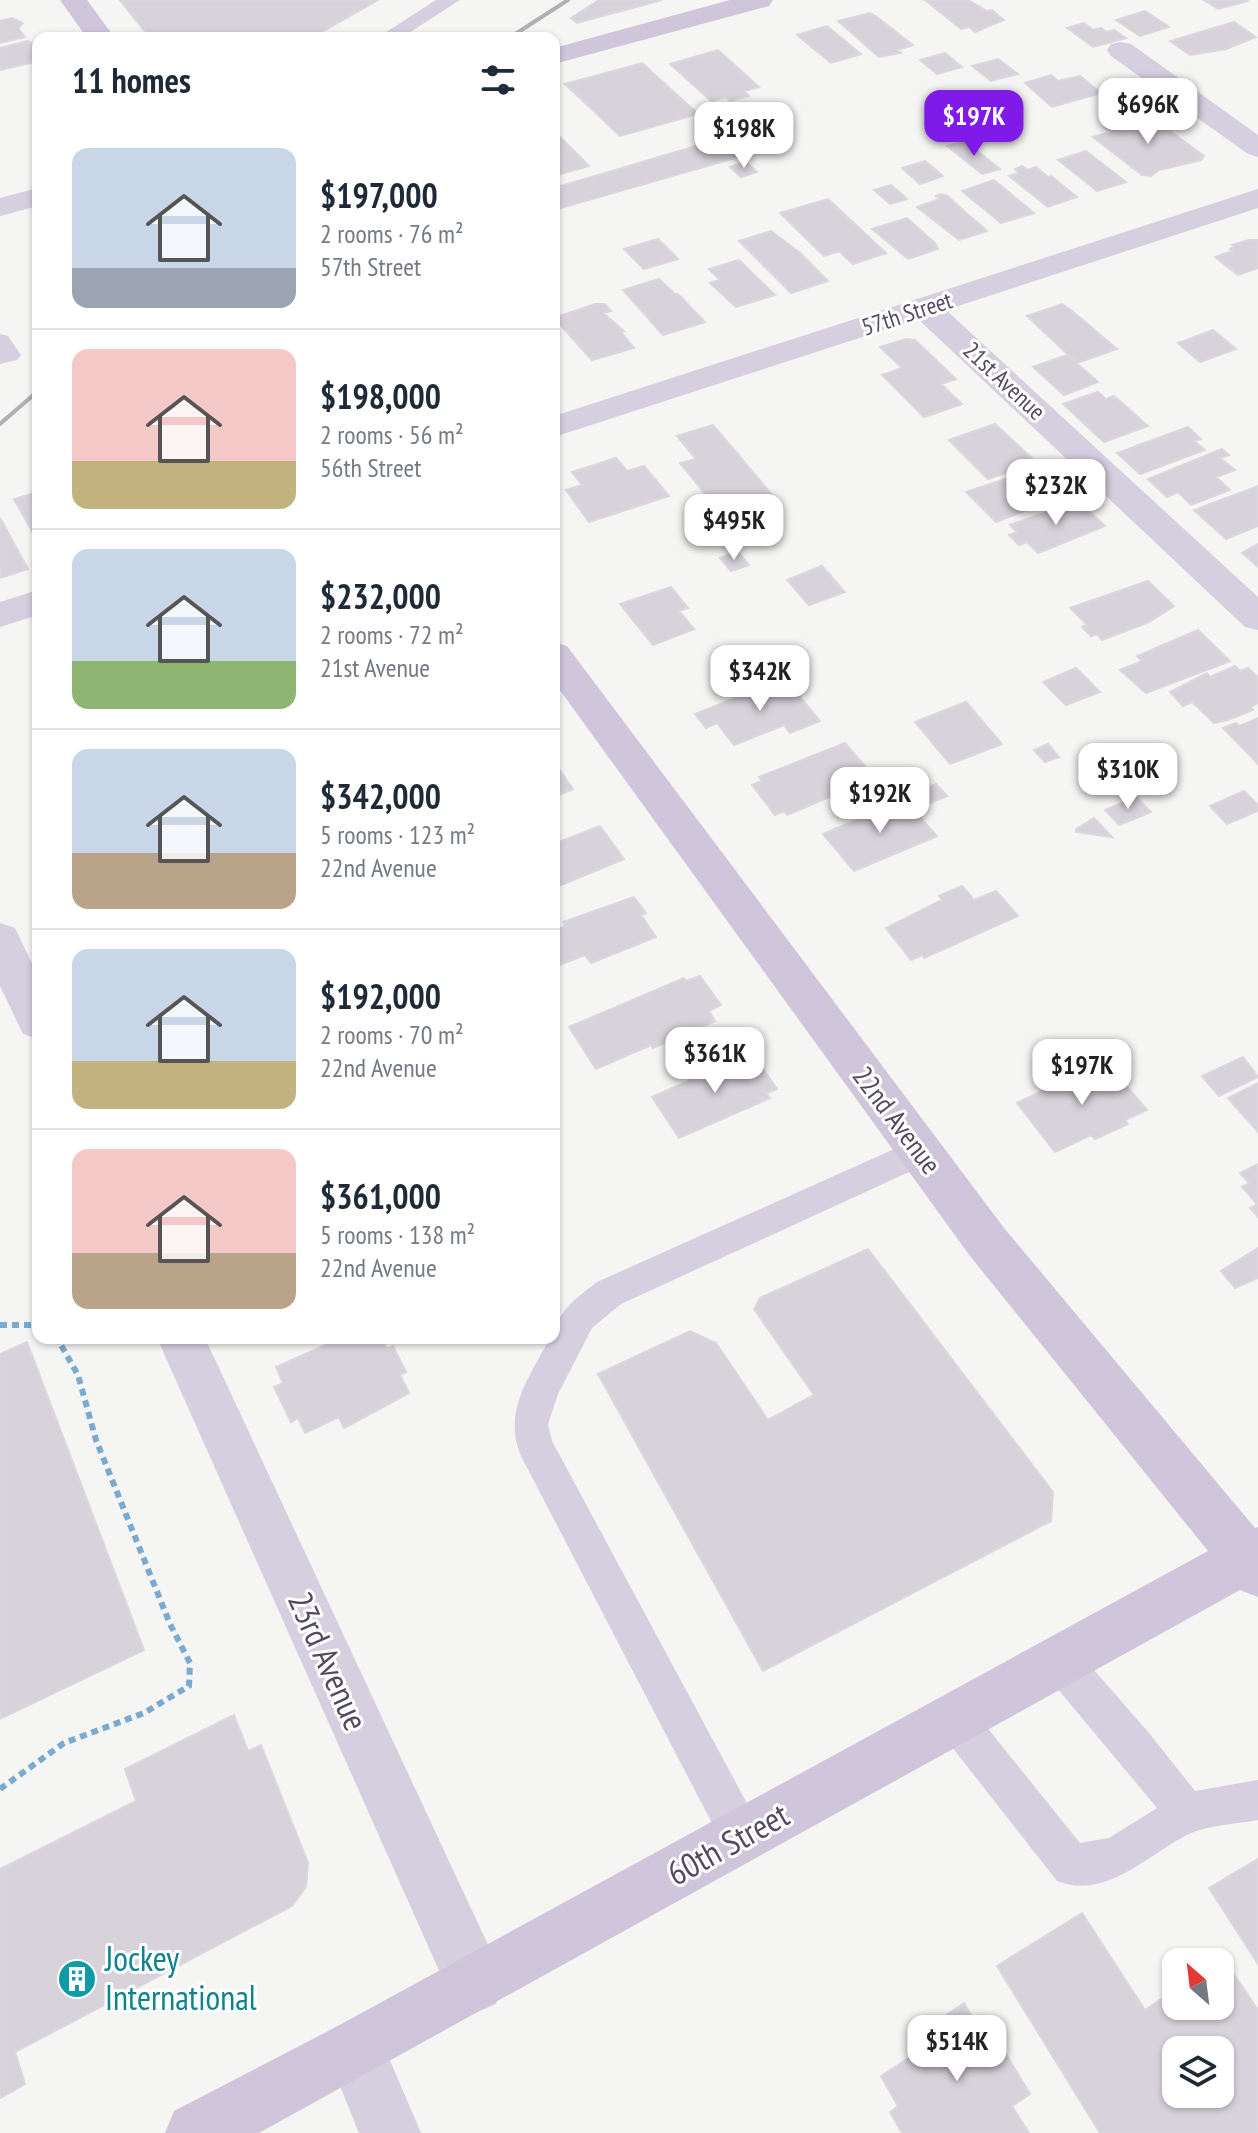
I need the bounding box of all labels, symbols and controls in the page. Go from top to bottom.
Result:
text: 11 homes [72,58,191,102]
icon: filters [476,58,520,102]
pin: $696K [1092,78,1204,146]
text: $696K [1116,87,1180,120]
pin: $197K [918,90,1030,158]
text: $197K [942,99,1006,132]
pin: $198K [688,102,800,170]
text: $198K [712,111,776,144]
text: $197,000 [320,173,438,217]
icon: home [136,180,232,276]
text: 2 rooms · 76 m² [320,217,464,250]
text: 57th Street [320,250,421,283]
street label: 57th Street [858,284,956,343]
street label: 21st Avenue [957,335,1052,427]
text: $198,000 [320,374,441,418]
icon: home [136,381,232,477]
text: 2 rooms · 56 m² [320,418,464,451]
text: 56th Street [320,451,421,484]
pin: $232K [1000,459,1112,527]
text: $232K [1024,468,1088,501]
pin: $495K [678,494,790,562]
text: $495K [702,503,766,536]
text: $232,000 [320,574,441,618]
icon: home [136,581,232,677]
text: 2 rooms · 72 m² [320,618,464,651]
pin: $342K [704,645,816,713]
text: 21st Avenue [320,651,430,684]
text: $342K [728,654,792,687]
pin: $310K [1072,743,1184,811]
text: $310K [1096,752,1160,785]
pin: $192K [824,767,936,835]
text: $342,000 [320,774,441,818]
text: $192K [848,776,912,809]
icon: home [136,781,232,877]
text: 5 rooms · 123 m² [320,818,475,851]
text: 22nd Avenue [320,851,437,884]
text: $192,000 [320,974,441,1018]
icon: home [136,981,232,1077]
text: 2 rooms · 70 m² [320,1018,464,1051]
pin: $361K [659,1027,771,1095]
text: $361K [683,1036,747,1069]
pin: $197K [1026,1039,1138,1107]
text: $197K [1050,1048,1114,1081]
text: 22nd Avenue [320,1051,437,1084]
street label: 22nd Avenue [845,1058,950,1181]
text: $361,000 [320,1174,441,1218]
icon: home [136,1181,232,1277]
text: 5 rooms · 138 m² [320,1218,475,1251]
text: 22nd Avenue [320,1251,437,1284]
street label: 23rd Avenue [279,1585,379,1737]
street label: 60th Street [659,1791,797,1894]
place label: Jockey International [104,1936,257,2019]
north arrow [1162,1948,1234,2020]
map controls [1162,1948,1234,2108]
building icon: Jockey International [56,1958,98,2000]
pin: $514K [901,2015,1013,2083]
text: $514K [925,2024,989,2057]
button: layers [1162,2036,1234,2108]

